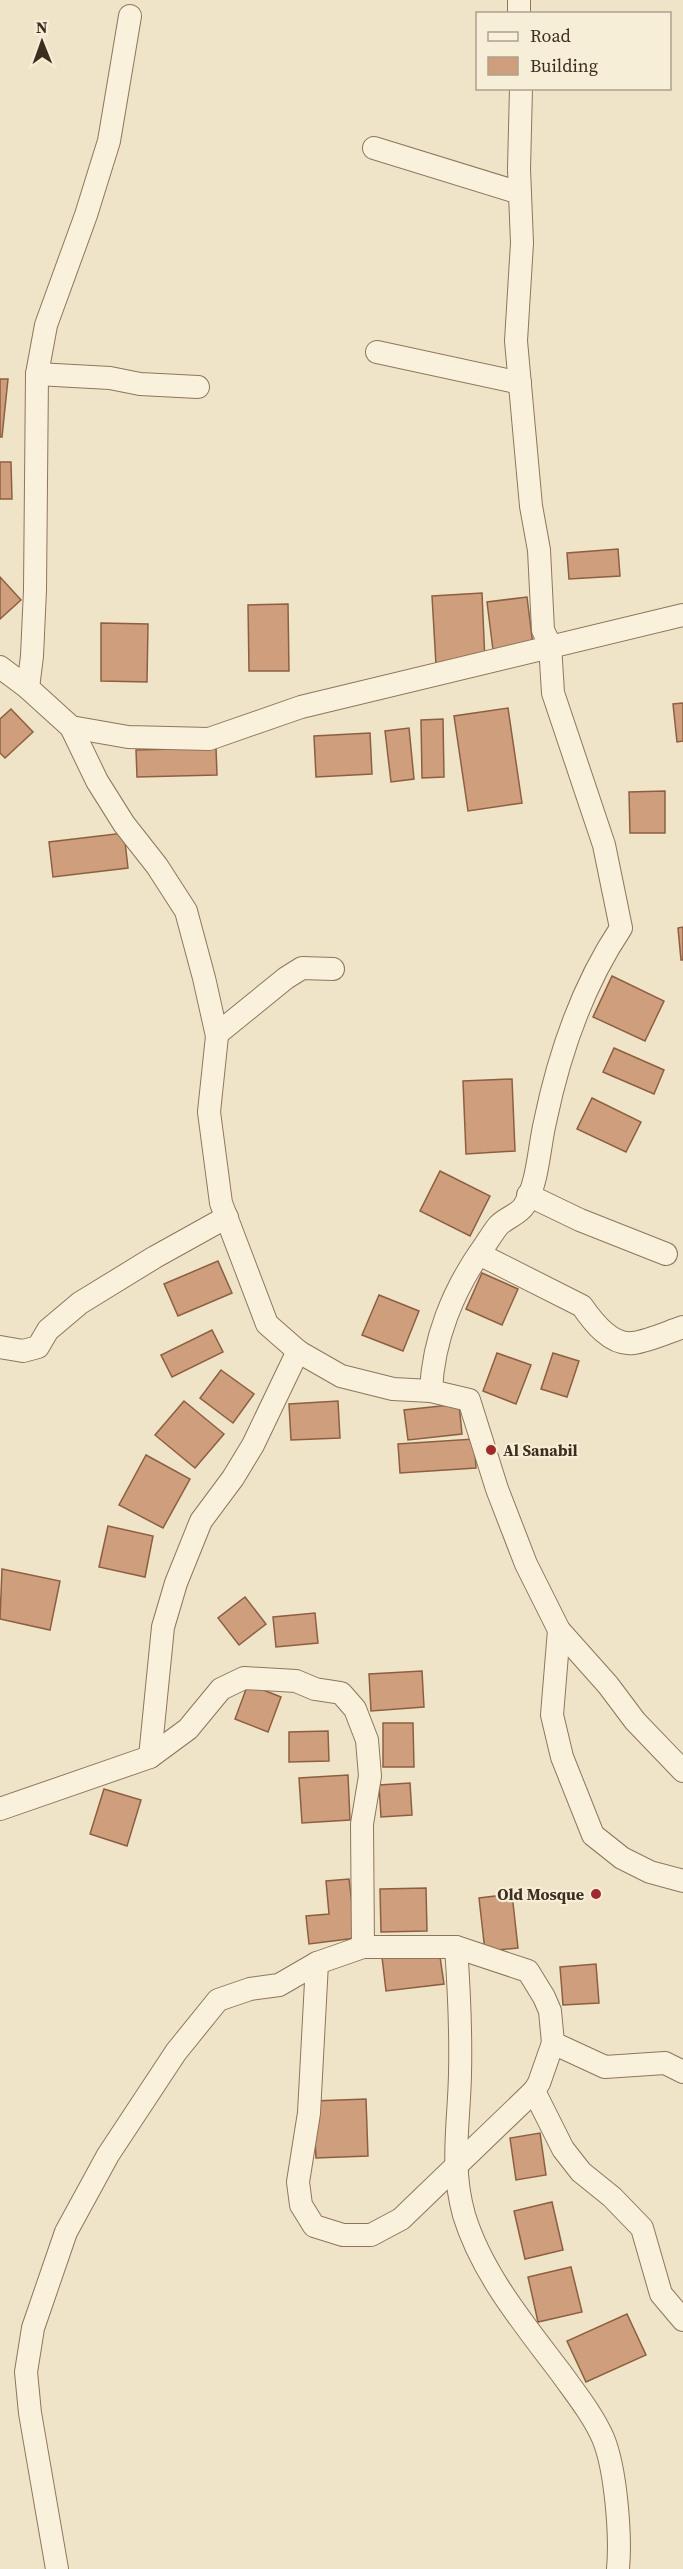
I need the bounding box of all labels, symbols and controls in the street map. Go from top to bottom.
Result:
north arrow [12,12,72,72]
legend [476,12,671,90]
text: N [36,16,48,38]
text: Road [530,23,571,48]
text: Building [530,53,598,78]
place label: Al Sanabil [503,1439,578,1461]
marker: Al Sanabil [484,1443,498,1457]
place label: Old Mosque [497,1883,584,1905]
marker: Old Mosque [589,1887,603,1901]

